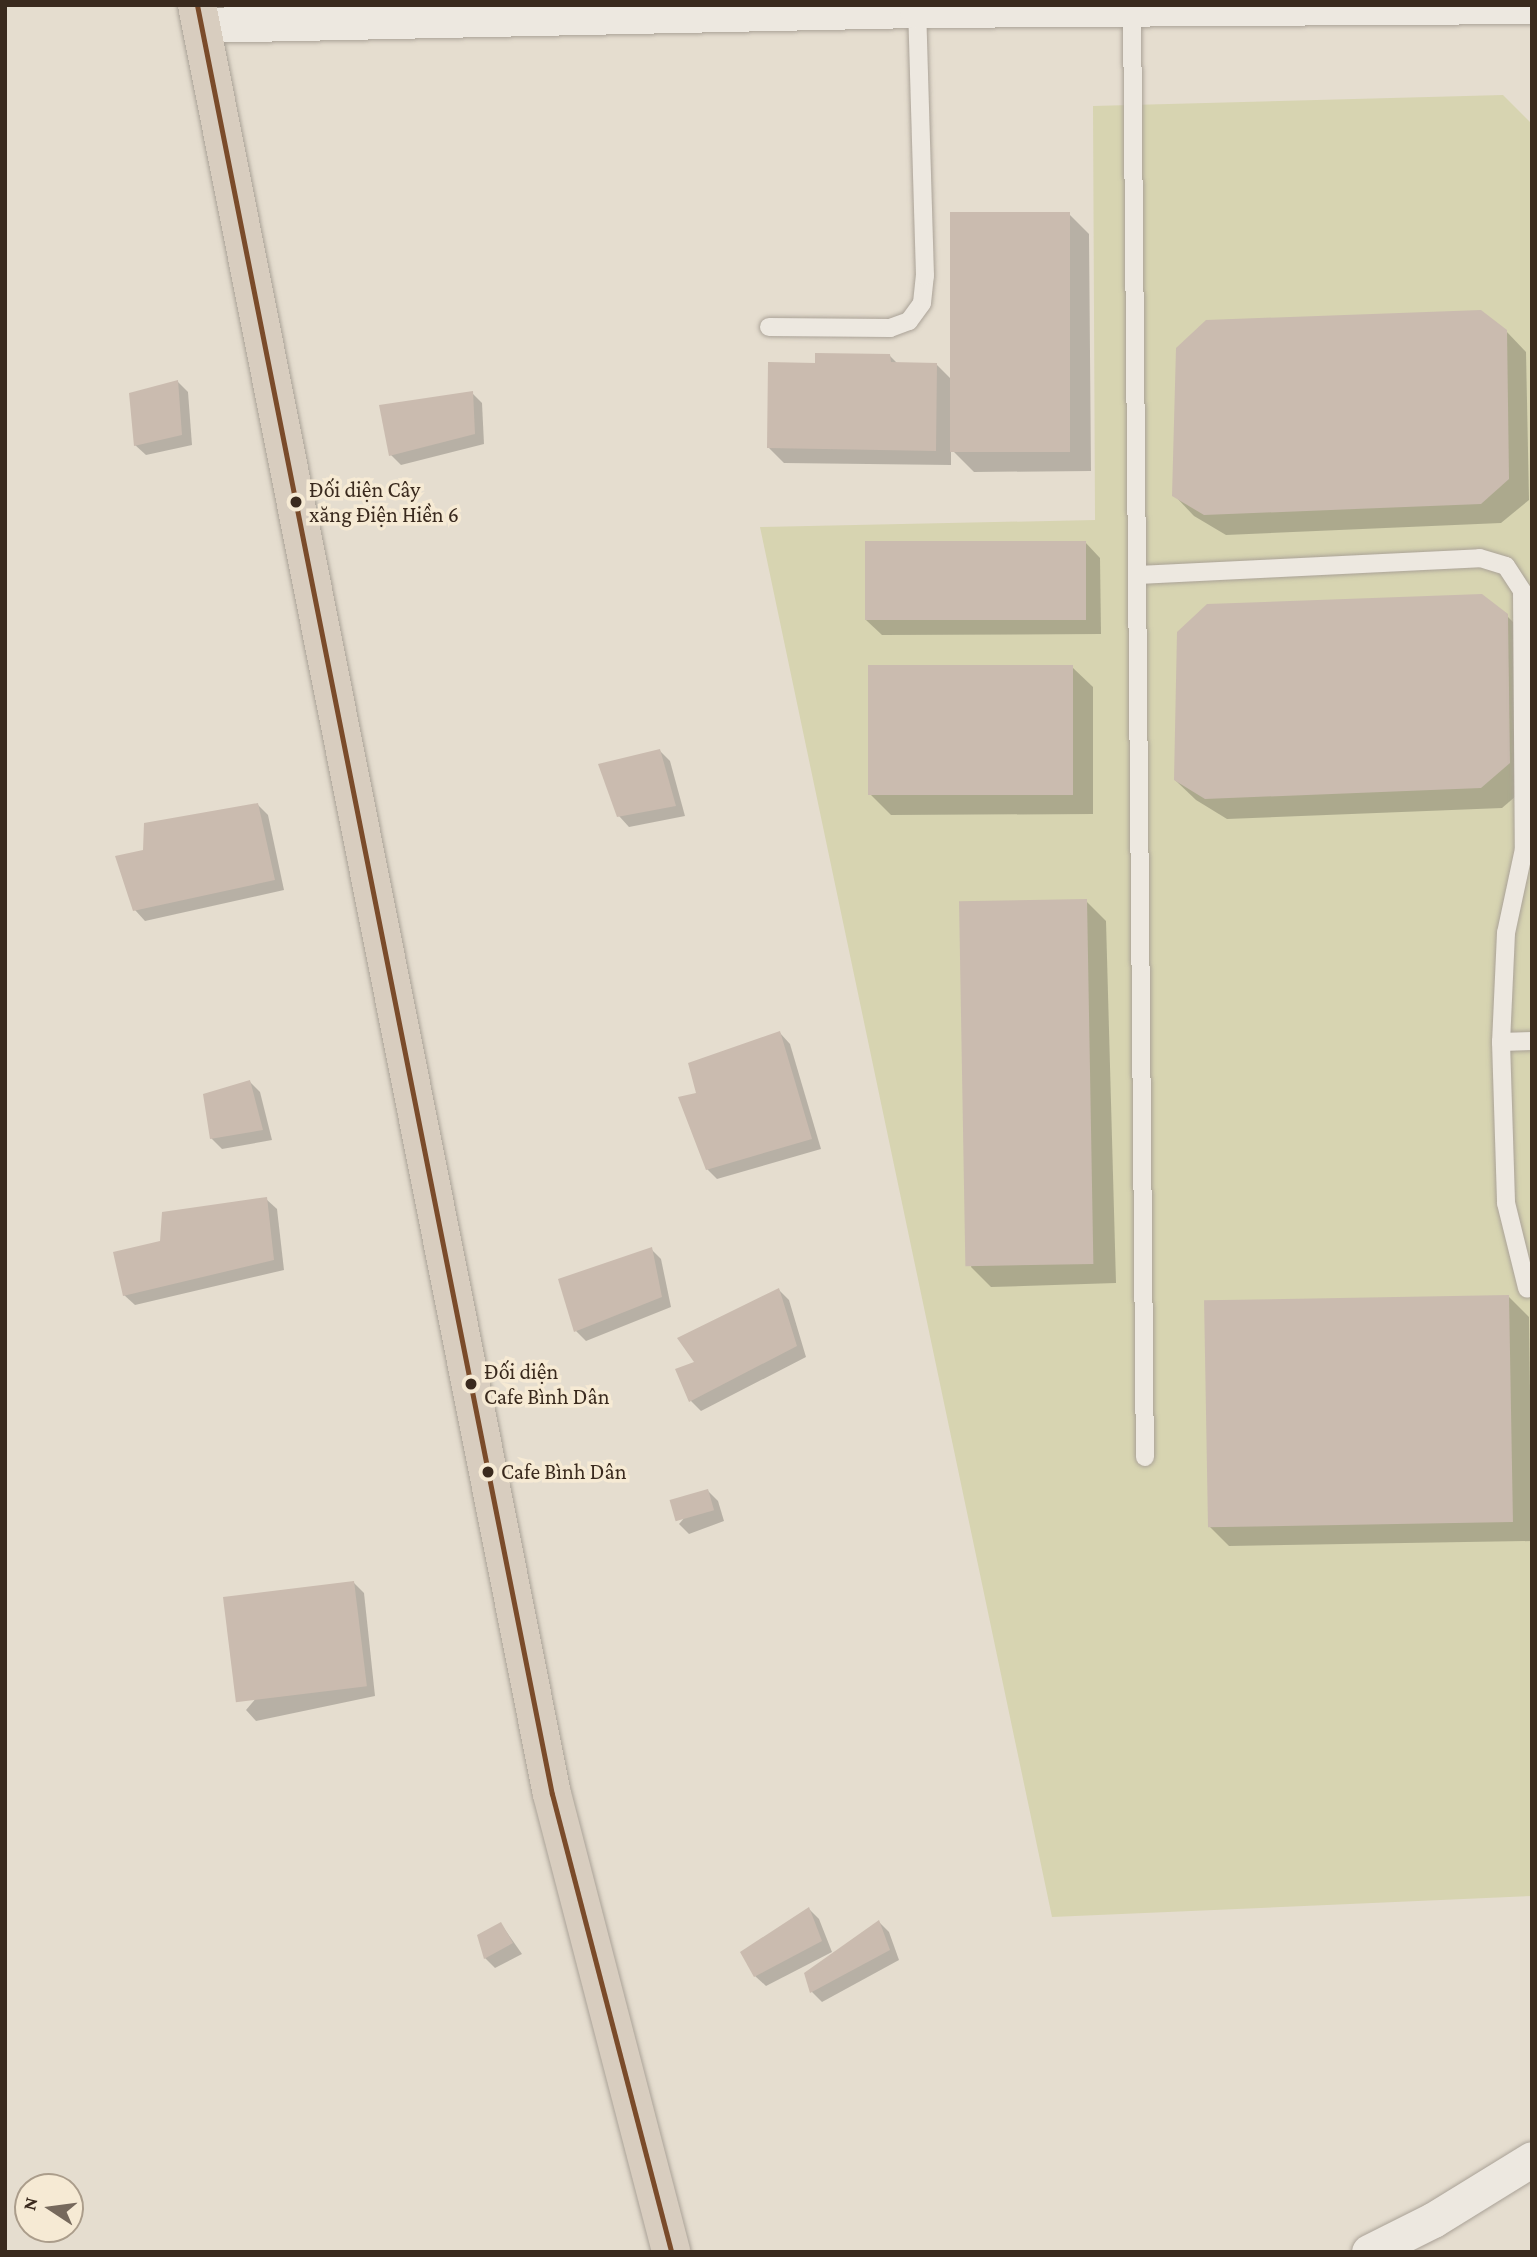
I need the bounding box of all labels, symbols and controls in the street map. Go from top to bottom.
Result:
place label: Đối diện Cây xăng Điện Hiền 6 [309,476,459,528]
marker: Đối diện Cây xăng Điện Hiền 6 [289,495,303,509]
place label: Đối diện Cafe Bình Dân [484,1358,609,1410]
marker: Đối diện Cafe Bình Dân [464,1377,478,1391]
place label: Cafe Bình Dân [501,1459,626,1485]
marker: Cafe Bình Dân [481,1465,495,1479]
north arrow [14,2173,84,2243]
text: N [18,2195,42,2212]

